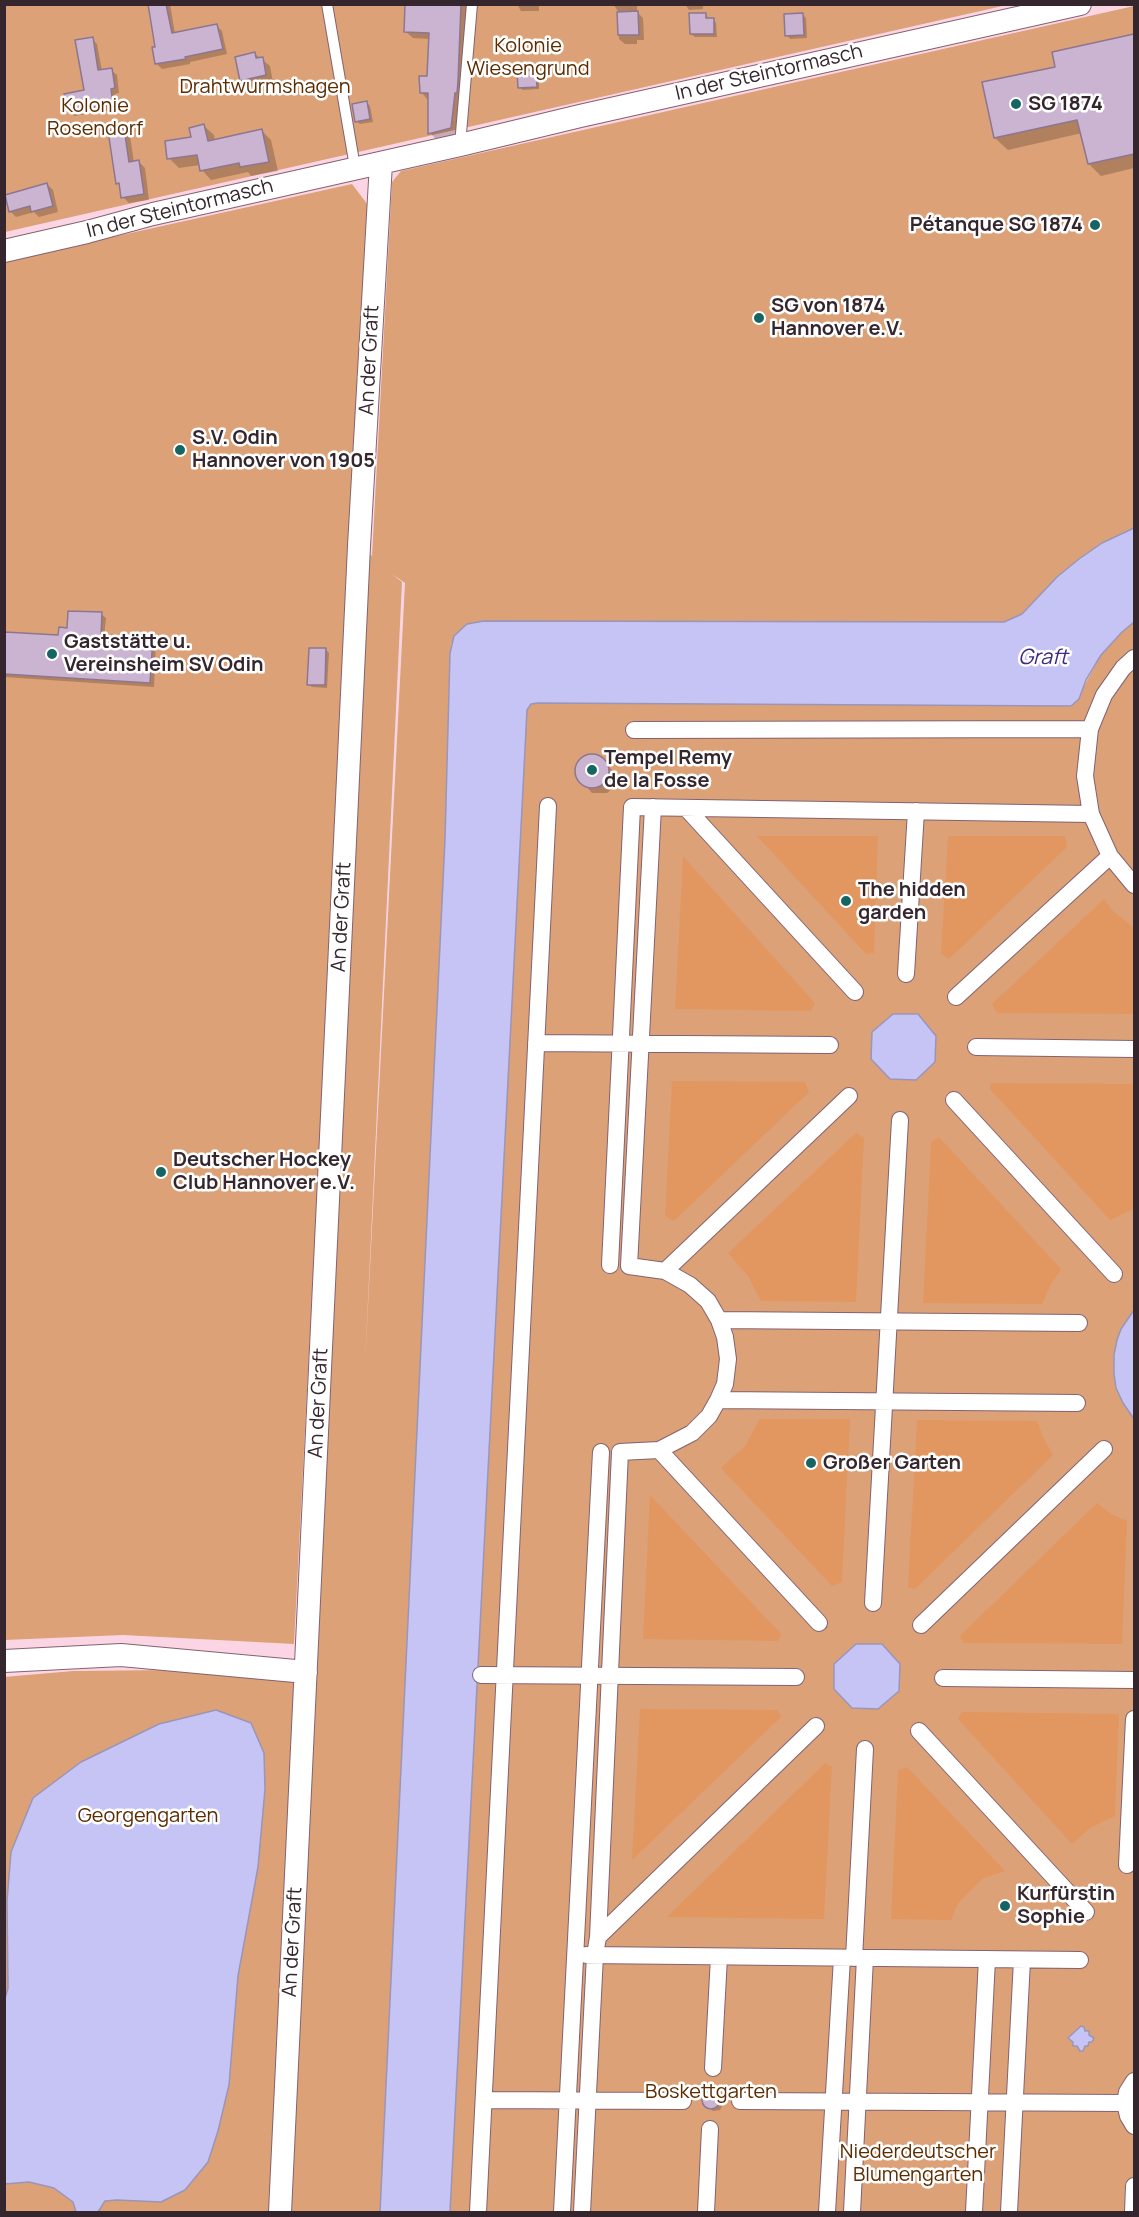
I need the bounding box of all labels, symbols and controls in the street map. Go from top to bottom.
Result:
park label: Kolonie Wiesengrund [466,34,590,81]
street label: In der Steintormasch [673,40,865,106]
park label: Drahtwurmshagen [179,75,351,99]
place label: SG 1874 [1028,92,1103,116]
park label: Kolonie Rosendorf [47,94,143,141]
marker: SG 1874 [1009,97,1023,111]
street label: In der Steintormasch [84,174,276,244]
place label: Pétanque SG 1874 [910,213,1083,237]
marker: Pétanque SG 1874 [1088,218,1102,232]
place label: SG von 1874 Hannover e.V. [771,294,904,341]
street label: An der Graft [355,304,385,416]
marker: SG von 1874 Hannover e.V. [752,311,766,325]
place label: S.V. Odin Hannover von 1905 [192,426,375,473]
marker: S.V. Odin Hannover von 1905 [173,443,187,457]
place label: Gaststätte u. Vereinsheim SV Odin [64,630,264,677]
water label: Graft [1018,645,1068,671]
marker: Gaststätte u. Vereinsheim SV Odin [45,647,59,661]
place label: Tempel Remy de la Fosse [604,746,732,793]
marker: Tempel Remy de la Fosse [585,763,599,777]
street label: An der Graft [327,861,357,973]
place label: The hidden garden [858,878,966,925]
marker: The hidden garden [839,894,853,908]
place label: Deutscher Hockey Club Hannover e.V. [173,1148,355,1195]
marker: Deutscher Hockey Club Hannover e.V. [154,1165,168,1179]
street label: An der Graft [304,1347,334,1459]
place label: Großer Garten [823,1451,961,1475]
marker: Großer Garten [804,1456,818,1470]
park label: Georgengarten [78,1804,218,1828]
place label: Kurfürstin Sophie [1017,1882,1115,1929]
street label: An der Graft [278,1886,308,1998]
marker: Kurfürstin Sophie [998,1899,1012,1913]
park label: Boskettgarten [645,2080,777,2104]
park label: Niederdeutscher Blumengarten [840,2140,996,2187]

